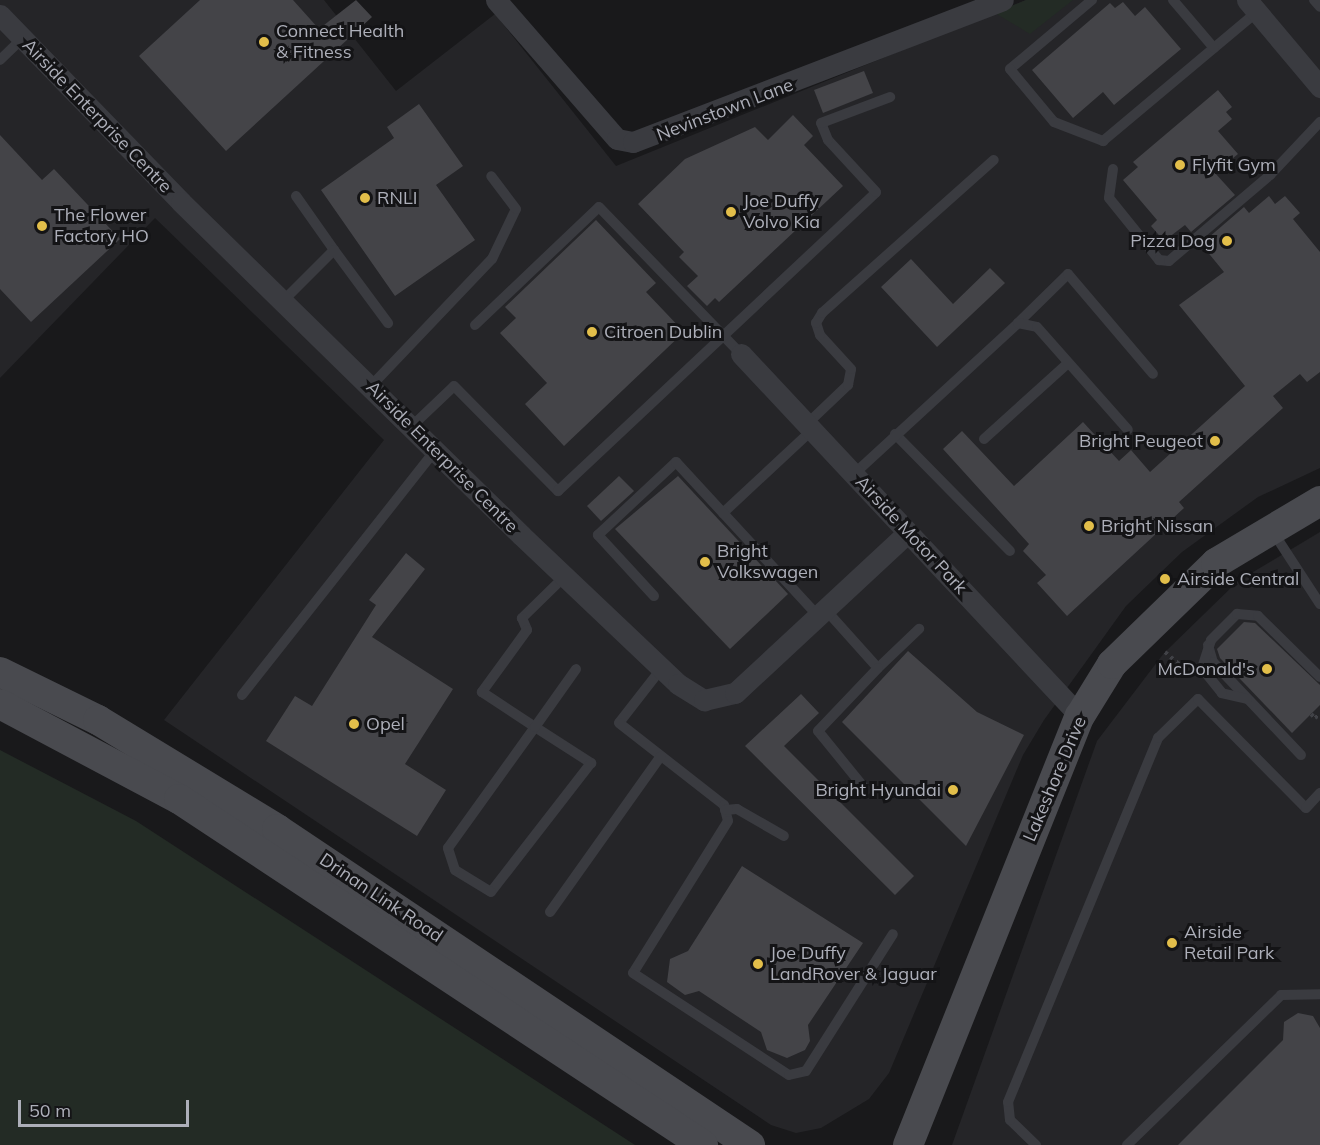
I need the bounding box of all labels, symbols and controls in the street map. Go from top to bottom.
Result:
place label: Connect Health & Fitness [276,21,404,63]
street label: Airside Enterprise Centre [18,35,176,197]
marker: Connect Health & Fitness [257,35,271,49]
street label: Nevinstown Lane [654,74,796,146]
place label: Flyfit Gym [1192,154,1276,176]
marker: Flyfit Gym [1173,158,1187,172]
place label: RNLI [377,187,417,209]
marker: RNLI [358,191,372,205]
place label: Joe Duffy Volvo Kia [743,191,820,234]
place label: The Flower Factory HO [54,205,149,248]
marker: Joe Duffy Volvo Kia [724,205,738,219]
marker: The Flower Factory HO [35,219,49,233]
place label: Pizza Dog [1130,230,1215,252]
marker: Pizza Dog [1220,234,1234,248]
place label: Citroen Dublin [604,321,722,343]
marker: Citroen Dublin [585,325,599,339]
street label: Airside Enterprise Centre [362,377,522,537]
place label: Bright Peugeot [1079,430,1203,452]
marker: Bright Peugeot [1208,434,1222,448]
street label: Airside Motor Park [851,471,971,599]
place label: Bright Nissan [1101,515,1213,537]
marker: Bright Nissan [1082,519,1096,533]
place label: Bright Volkswagen [717,541,818,584]
marker: Bright Volkswagen [698,555,712,569]
place label: Airside Central [1177,568,1299,590]
marker: Airside Central [1158,572,1172,586]
place label: McDonald's [1158,658,1255,680]
marker: McDonald's [1260,662,1274,676]
place label: Opel [366,713,405,735]
street label: Lakeshore Drive [1019,713,1091,845]
marker: Opel [347,717,361,731]
place label: Bright Hyundai [815,779,941,801]
marker: Bright Hyundai [946,783,960,797]
street label: Drinan Link Road [315,849,447,947]
place label: Airside Retail Park [1184,922,1274,964]
marker: Airside Retail Park [1165,936,1179,950]
place label: Joe Duffy LandRover & Jaguar [770,943,937,986]
marker: Joe Duffy LandRover & Jaguar [751,957,765,971]
scale bar [21,1088,192,1126]
text: 50 m [29,1099,71,1122]

